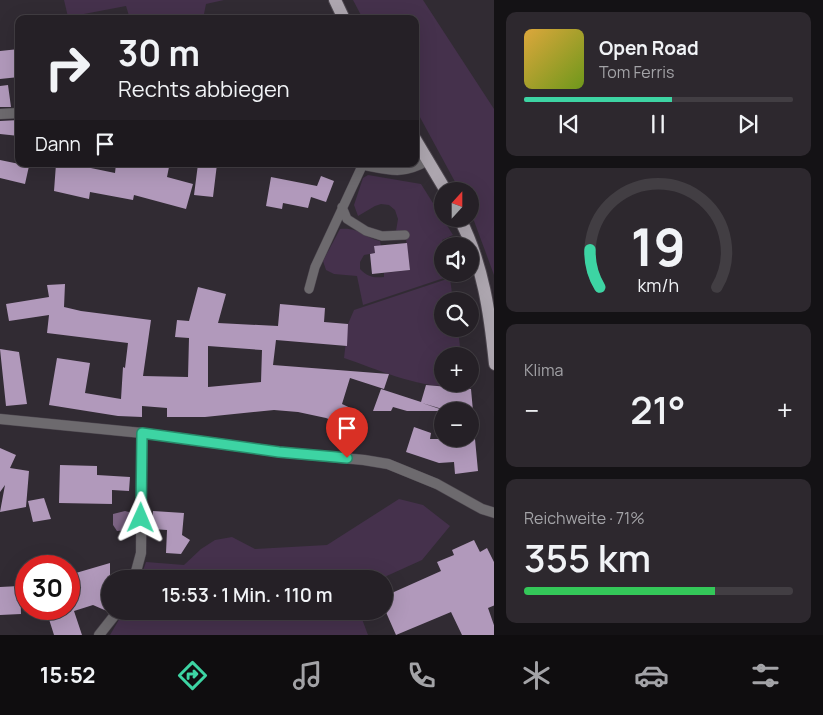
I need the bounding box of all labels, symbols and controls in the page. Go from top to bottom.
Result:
text: 30 m [118,29,200,77]
icon: right [35,35,100,100]
text: Open Road [599,35,699,61]
text: Tom Ferris [599,61,674,83]
text: Rechts abbiegen [118,74,290,104]
icon: previous [555,110,583,138]
icon: pause [644,110,672,138]
icon: next [734,110,762,138]
icon: arrive [91,130,119,158]
text: Dann [35,131,81,157]
north arrow [434,182,479,228]
map controls [434,182,479,447]
text: 19 [631,211,686,282]
button: sound [434,237,479,282]
text: km/h [638,273,679,297]
button: search [434,292,479,337]
button: + [434,347,479,392]
text: Klima [524,359,563,381]
text: 21° [630,383,686,435]
text: − [524,391,539,429]
text: + [777,391,793,429]
button: − [434,402,479,447]
pin [326,407,368,458]
icon: arrive [333,414,361,442]
position arrow [114,491,166,543]
text: Reichweite · 71% [524,507,645,529]
text: 355 km [524,531,651,583]
speed limit sign: 30 [15,555,80,620]
text: 15:53 · 1 Min. · 110 m [161,582,333,608]
icon: directions [175,658,210,693]
icon: music [290,658,325,693]
icon: phone [404,658,439,693]
icon: climate [519,658,554,693]
icon: car [634,658,669,693]
icon: filters [748,658,783,693]
text: 15:52 [40,660,95,690]

